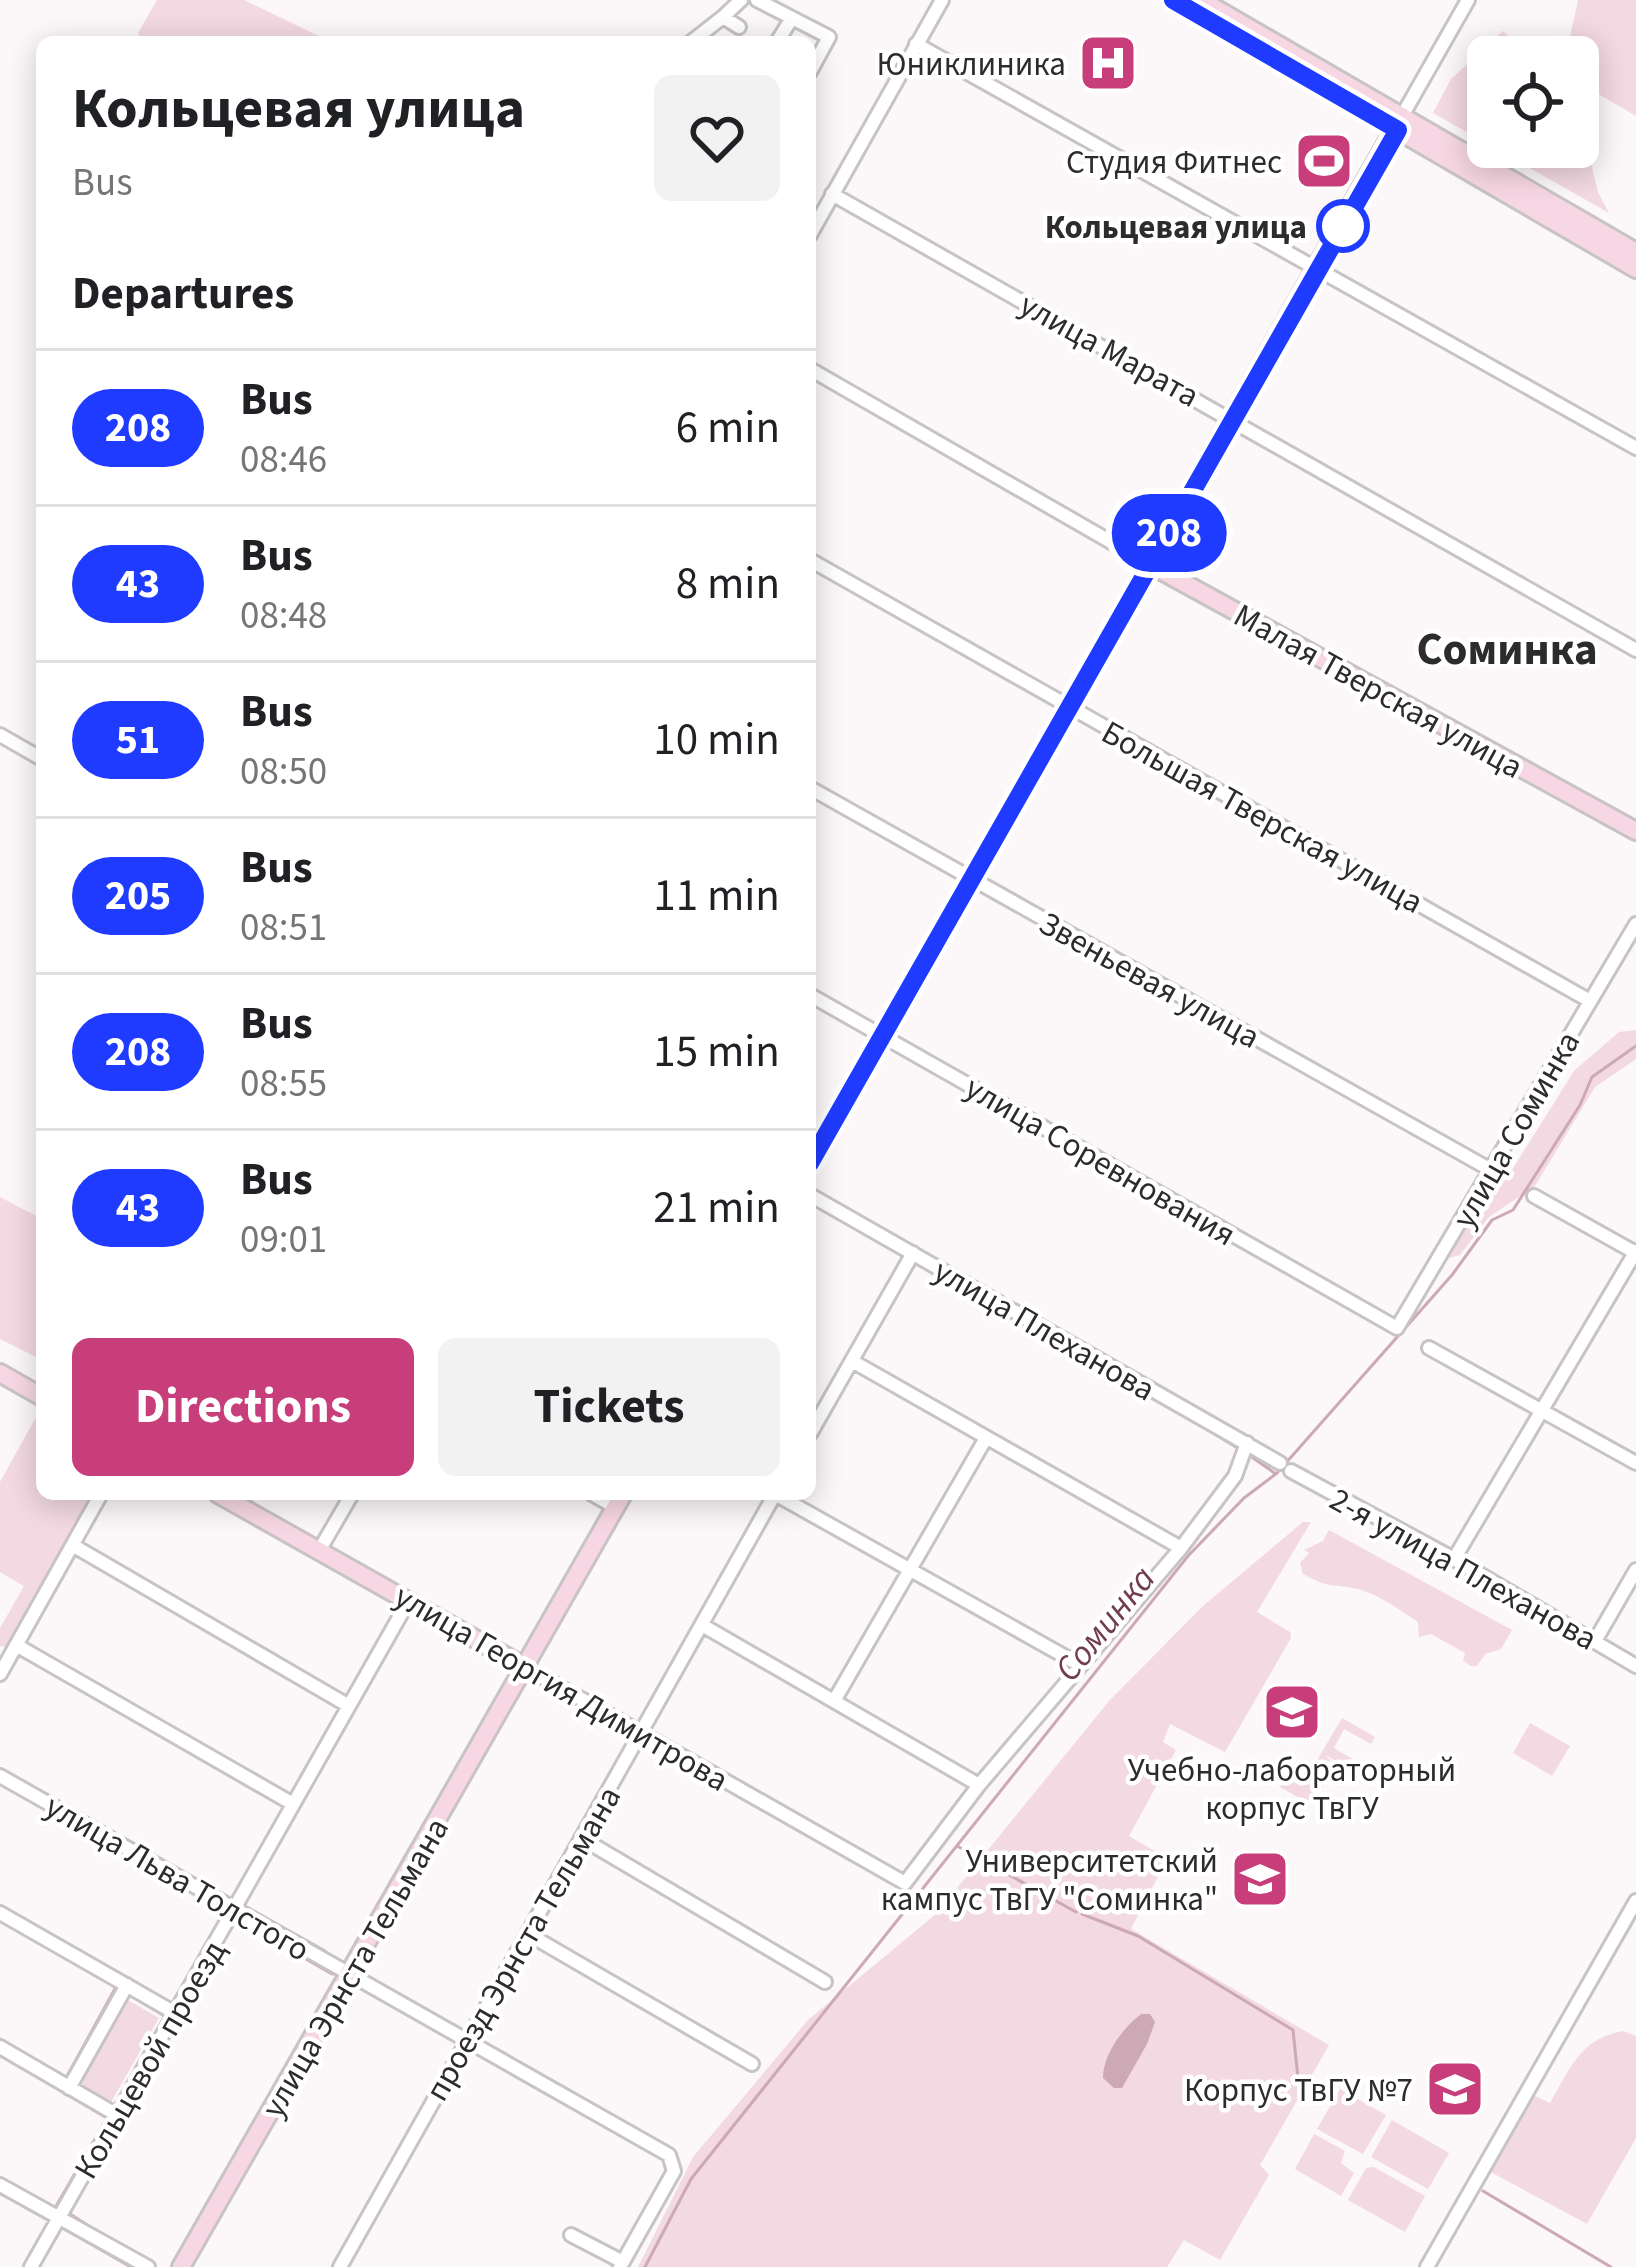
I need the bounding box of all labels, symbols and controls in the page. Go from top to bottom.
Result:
hospital icon: Юниклиника [1077,32,1139,94]
map controls [1467,36,1599,168]
button: locate [1467,36,1599,168]
place label: Юниклиника [877,41,1066,88]
text: Кольцевая улица [72,69,525,150]
button: heart [654,75,780,201]
sports icon: Студия Фитнес [1293,130,1355,192]
place label: Студия Фитнес [1066,139,1282,186]
text: Bus [72,155,133,211]
marker: Кольцевая улица [1318,201,1368,251]
place label: Кольцевая улица [1045,204,1307,251]
text: Departures [72,262,294,326]
street label: улица Марата [1011,282,1208,419]
text: Bus [240,368,313,432]
text: 6 min [676,396,780,460]
text: 208 [105,398,171,458]
text: 08:46 [240,432,327,488]
line badge: 208 [1100,494,1238,572]
text: 208 [1136,503,1202,563]
text: Bus [240,524,313,588]
text: 8 min [676,552,780,616]
text: 43 [116,554,160,614]
text: 08:48 [240,588,327,644]
street label: Малая Тверская улица [1225,592,1531,790]
district label: Соминка [1416,618,1598,682]
text: Bus [240,680,313,744]
text: 10 min [653,708,780,772]
street label: Большая Тверская улица [1093,709,1432,925]
text: 51 [116,710,160,770]
text: 08:50 [240,744,327,800]
text: Bus [240,836,313,900]
text: 11 min [653,864,780,928]
text: 205 [105,866,171,926]
text: 08:51 [240,900,327,956]
street label: Звеньевая улица [1030,900,1268,1060]
text: Bus [240,992,313,1056]
text: 15 min [653,1020,780,1084]
text: 208 [105,1022,171,1082]
street label: улица Соминка [1441,1022,1592,1237]
text: 08:55 [240,1056,327,1112]
street label: улица Соревнования [956,1065,1244,1258]
text: Bus [240,1148,313,1212]
text: 21 min [653,1176,780,1240]
text: 43 [116,1178,160,1238]
text: 09:01 [240,1212,327,1268]
street label: улица Плеханова [925,1248,1164,1413]
button: Directions [72,1338,414,1476]
button: Tickets [438,1338,780,1476]
street label: 2-я улица Плеханова [1321,1476,1605,1662]
water label: Соминка [1043,1555,1168,1693]
street label: улица Георгия Димитрова [386,1573,737,1803]
school or university icon: Учебно-лабораторный корпус ТвГУ [1261,1681,1323,1743]
place label: Учебно-лабораторный корпус ТвГУ [1128,1747,1456,1832]
street label: проезд Эрнста Тельмана [414,1778,633,2110]
street label: улица Льва Толстого [36,1783,318,1973]
street label: улица Эрнста Тельмана [250,1809,461,2127]
place label: Университетский кампус ТвГУ "Соминка" [881,1838,1218,1923]
school or university icon: Университетский кампус ТвГУ "Соминка" [1229,1848,1291,1910]
street label: Кольцевой проезд [63,1932,238,2188]
school or university icon: Корпус ТвГУ №7 [1424,2058,1486,2120]
place label: Корпус ТвГУ №7 [1184,2067,1413,2114]

